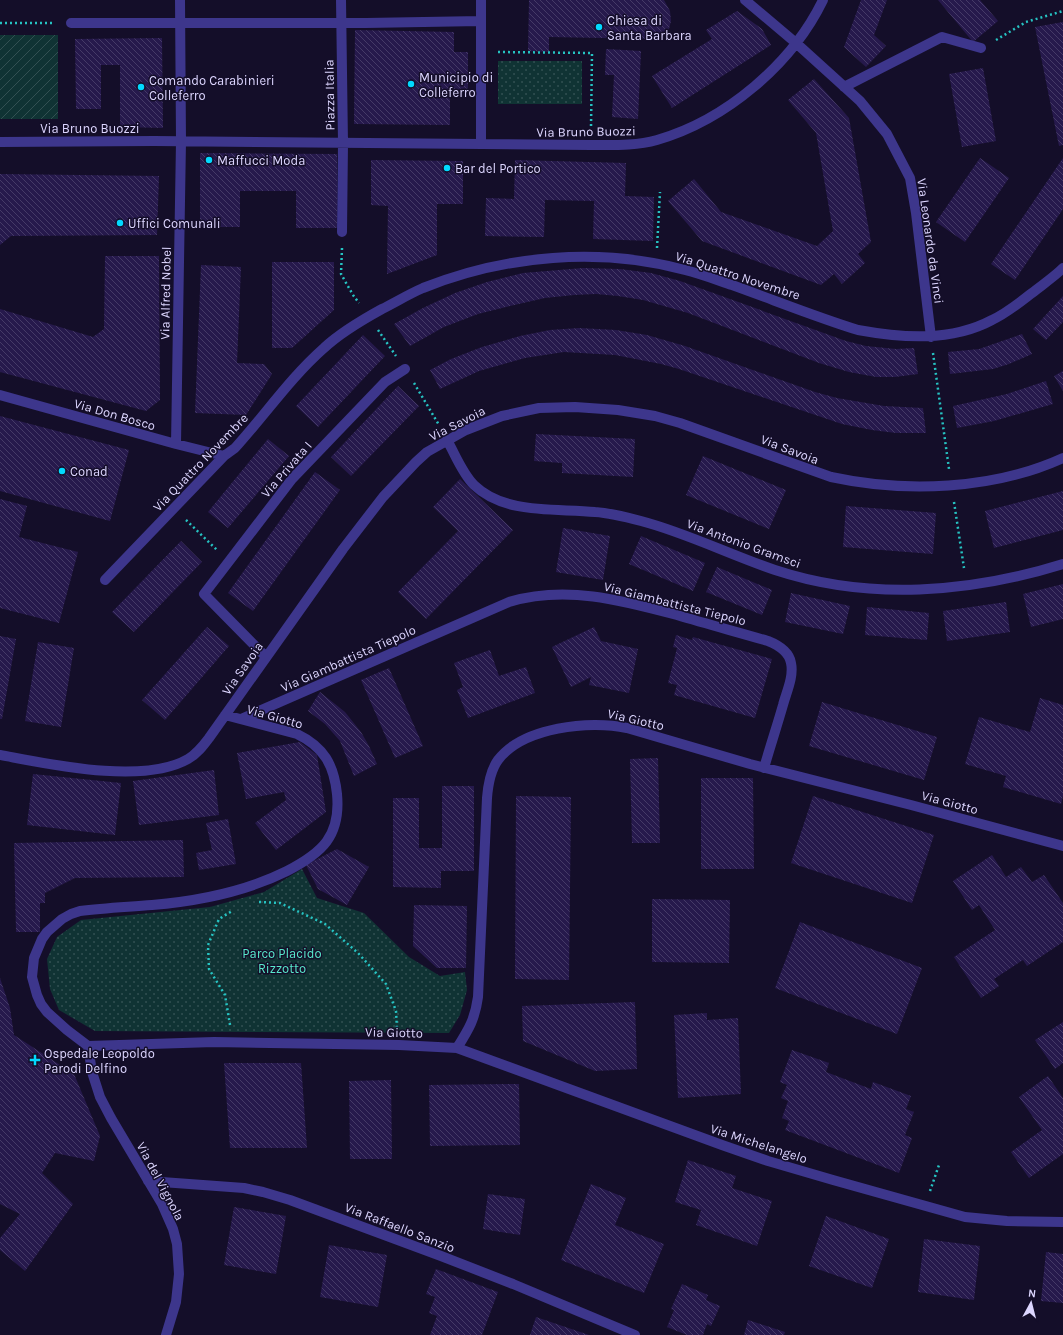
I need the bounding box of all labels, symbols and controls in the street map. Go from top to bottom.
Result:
place label: Chiesa di Santa Barbara [607,13,692,43]
marker: Chiesa di Santa Barbara [594,22,604,32]
street label: Piazza Italia [321,59,338,131]
place label: Municipio di Colleferro [419,70,493,100]
place label: Comando Carabinieri Colleferro [149,73,275,103]
marker: Municipio di Colleferro [406,79,416,89]
marker: Comando Carabinieri Colleferro [136,82,146,92]
street label: Via Bruno Buozzi [40,121,140,136]
street label: Via Bruno Buozzi [536,123,636,140]
place label: Maffucci Moda [217,153,305,168]
marker: Maffucci Moda [204,155,214,165]
place label: Bar del Portico [455,161,541,176]
marker: Bar del Portico [442,163,452,173]
street label: Via Leonardo da Vinci [914,177,947,305]
place label: Uffici Comunali [128,216,221,231]
marker: Uffici Comunali [115,218,125,228]
street label: Via Alfred Nobel [157,246,174,340]
street label: Via Quattro Novembre [674,248,802,303]
street label: Via Don Bosco [72,396,157,433]
street label: Via Savoia [427,403,488,444]
street label: Via Quattro Novembre [150,410,251,514]
street label: Via Savoia [759,432,821,467]
street label: Via Privata I [258,438,315,501]
place label: Conad [70,464,108,479]
marker: Conad [57,466,67,476]
street label: Via Antonio Gramsci [685,516,803,571]
street label: Via Giambattista Tiepolo [602,579,748,628]
street label: Via Giambattista Tiepolo [278,622,418,695]
street label: Via Savoia [219,639,266,698]
street label: Via Giotto [245,701,305,732]
street label: Via Giotto [606,706,666,733]
street label: Via Giotto [920,788,980,817]
park label: Parco Placido Rizzotto [242,946,322,976]
street label: Via Giotto [365,1024,423,1041]
place label: Ospedale Leopoldo Parodi Delfino [44,1046,155,1076]
marker: Ospedale Leopoldo Parodi Delfino [29,1054,41,1066]
street label: Via Michelangelo [709,1121,809,1166]
street label: Via del Vignola [134,1139,188,1223]
street label: Via Raffaello Sanzio [343,1200,457,1255]
north arrow [1011,1283,1051,1323]
text: N [1027,1287,1037,1301]

